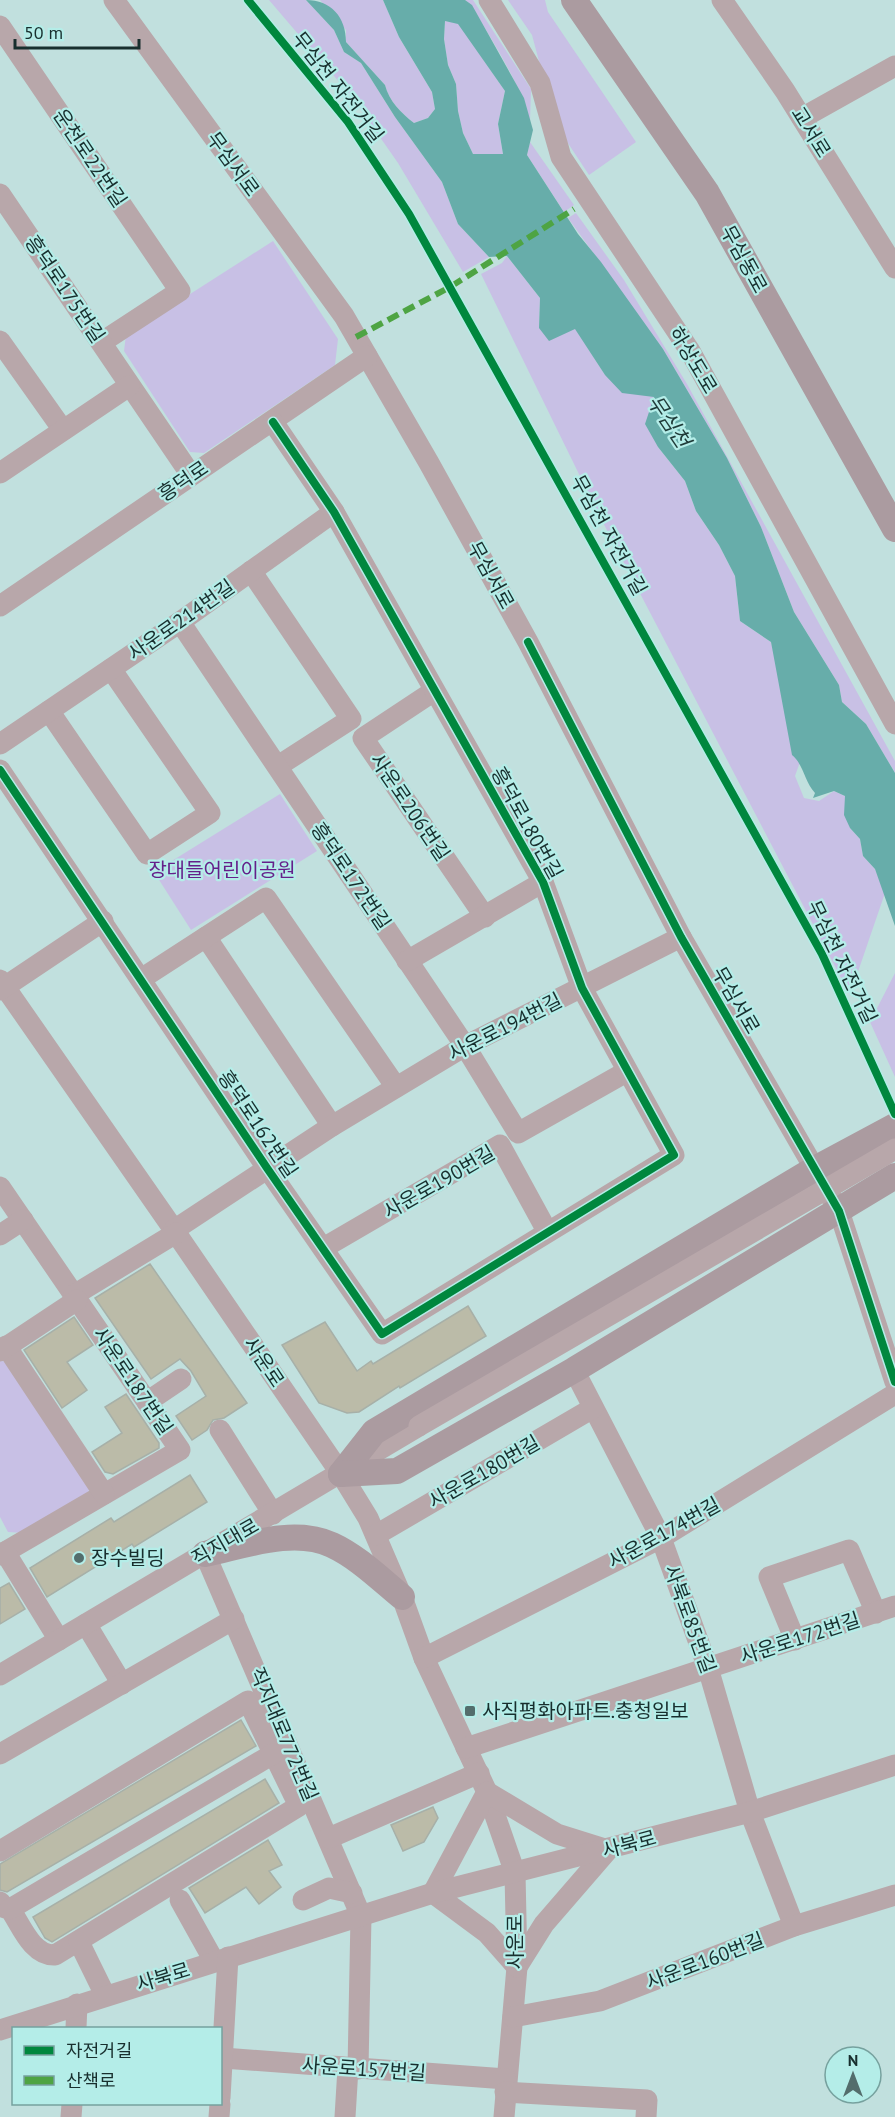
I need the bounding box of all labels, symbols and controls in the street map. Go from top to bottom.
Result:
scale bar [15,12,140,50]
text: 50 m [24,21,63,44]
street label: 무심천 자전거길 [286,26,390,148]
street label: 교서로 [785,102,837,162]
street label: 운천로22번길 [47,104,133,212]
street label: 무심서로 [201,127,265,201]
street label: 무심동로 [715,221,773,297]
street label: 흥덕로175번길 [19,230,111,348]
street label: 하상도로 [663,322,723,398]
water label: 무심천 [642,389,698,455]
street label: 흥덕로 [153,455,213,507]
street label: 무심천 자전거길 [565,470,653,600]
street label: 무심서로 [462,537,520,613]
street label: 사운로214번길 [122,574,240,666]
street label: 사운로206번길 [364,748,456,866]
street label: 흥덕로180번길 [485,762,569,884]
street label: 흥덕로172번길 [305,817,397,935]
park label: 장대들어린이공원 [148,857,296,883]
street label: 무심천 자전거길 [801,896,883,1028]
street label: 무심서로 [706,962,766,1038]
street label: 사운로194번길 [444,987,566,1067]
street label: 흥덕로162번길 [212,1065,304,1183]
street label: 사운로190번길 [379,1140,499,1224]
street label: 사운로187번길 [87,1322,179,1440]
street label: 사운로 [238,1332,290,1392]
street label: 사운로180번길 [424,1430,544,1514]
street label: 사운로174번길 [603,1491,725,1575]
street label: 직지대로 [187,1512,263,1572]
place label: 장수빌딩 [91,1545,165,1571]
marker: 장수빌딩 [72,1551,86,1565]
street label: 사북로85번길 [658,1561,722,1677]
street label: 사운로172번길 [737,1606,863,1670]
street label: 직지대로772번길 [244,1663,324,1805]
place label: 사직평화아파트.충청일보 [482,1698,689,1724]
marker: 사직평화아파트.충청일보 [463,1704,477,1718]
street label: 사북로 [599,1824,659,1864]
street label: 사운로 [502,1914,528,1970]
street label: 사운로160번길 [642,1927,768,1995]
street label: 사북로 [133,1956,193,1998]
legend [12,2027,222,2105]
text: 자전거길 [66,2039,132,2062]
north arrow [823,2045,883,2105]
text: N [848,2050,858,2070]
street label: 사운로157번길 [301,2052,427,2086]
text: 산책로 [66,2069,116,2092]

